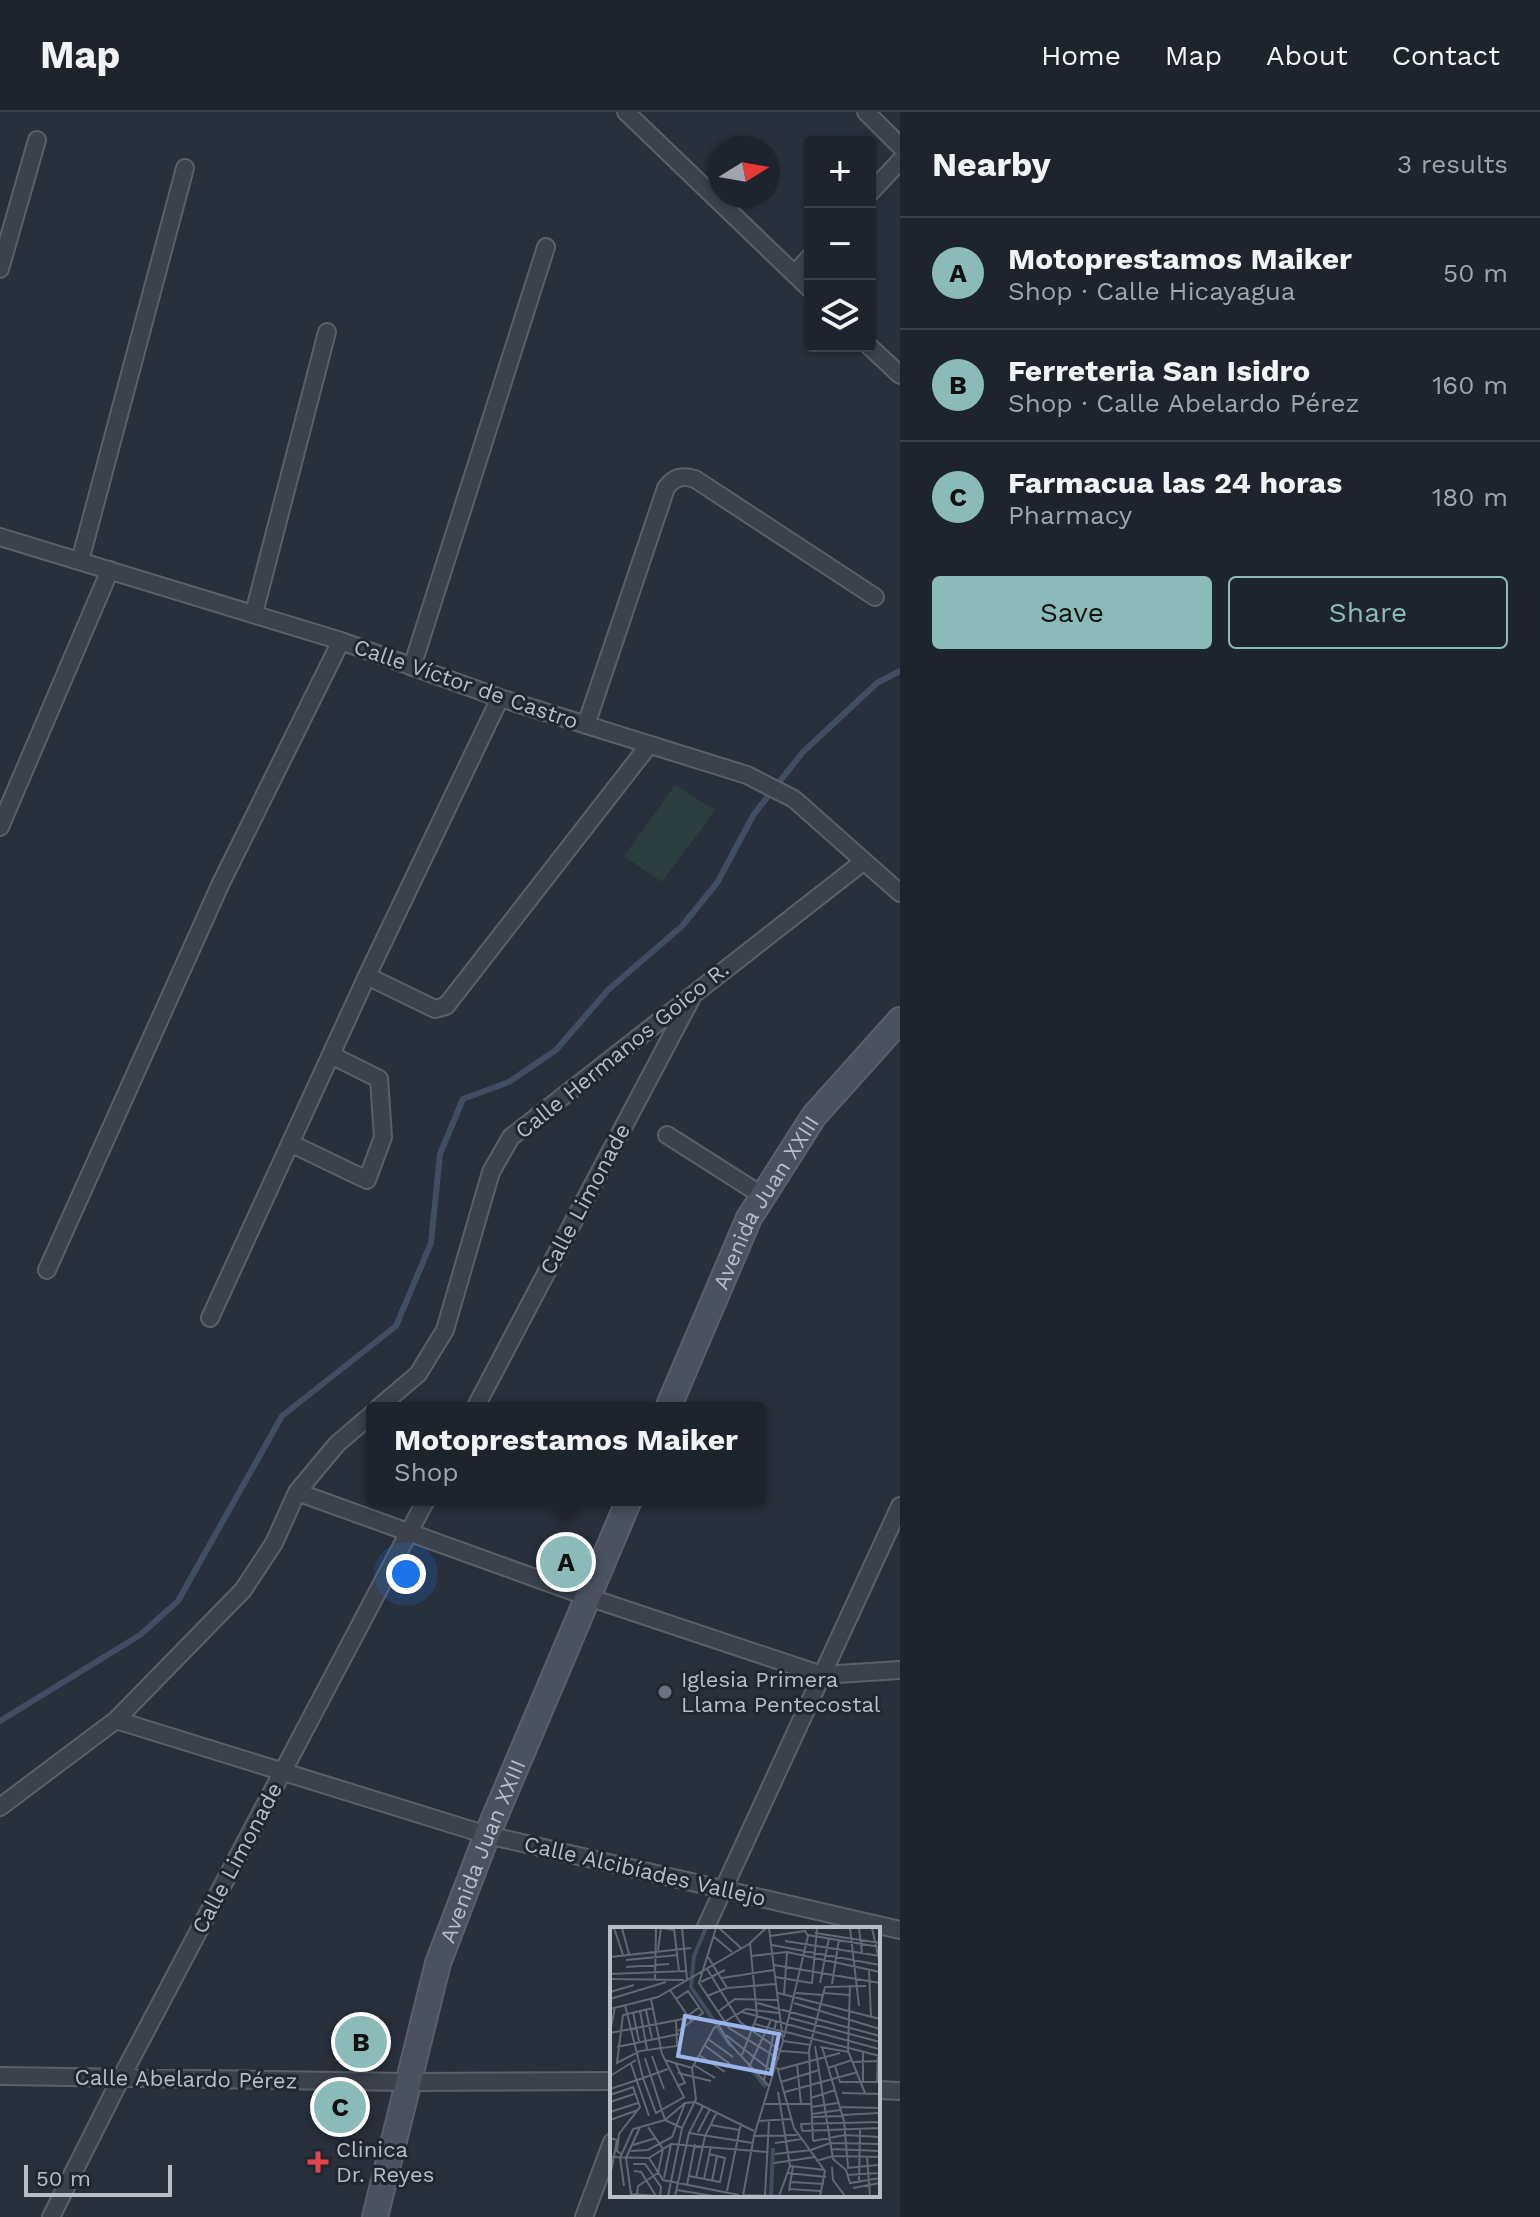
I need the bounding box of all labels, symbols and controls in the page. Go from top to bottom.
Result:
text: Map [40,33,120,77]
text: Home [1041,39,1121,72]
text: Map [1165,39,1222,72]
text: About [1266,39,1348,72]
text: Contact [1392,39,1500,72]
north arrow [708,136,780,208]
map controls [804,136,876,352]
button: + [804,136,876,208]
text: Nearby [932,144,1051,184]
text: 3 results [1397,149,1508,179]
button: − [804,208,876,280]
text: Motoprestamos Maiker [1008,241,1352,276]
text: A [949,258,967,288]
text: 50 m [1443,258,1508,288]
text: Shop · Calle Hicayagua [1008,276,1296,306]
button: layers [804,280,876,352]
text: Ferreteria San Isidro [1008,353,1310,388]
text: B [949,370,967,400]
text: 160 m [1432,370,1508,400]
text: Shop · Calle Abelardo Pérez [1008,388,1359,418]
text: Farmacua las 24 horas [1008,465,1342,500]
text: C [949,482,967,512]
text: 180 m [1432,482,1508,512]
text: Pharmacy [1008,500,1132,530]
button: Save [932,576,1212,649]
button: Share [1228,576,1508,649]
street label: Calle Víctor de Castro [351,634,581,734]
street label: Calle Hermanos Goico R. [511,956,733,1144]
street label: Avenida Juan XXIII [708,1111,824,1293]
street label: Calle Limonade [535,1119,635,1279]
popup [366,1402,766,1506]
text: Motoprestamos Maiker [394,1422,738,1457]
text: Shop [394,1457,459,1487]
pin: A [540,1532,592,1592]
your location [386,1554,426,1594]
place label: Iglesia Primera Llama Pentecostal [681,1667,881,1717]
marker: Iglesia Primera Llama Pentecostal [656,1683,674,1701]
street label: Avenida Juan XXIII [434,1756,530,1946]
street label: Calle Limonade [187,1778,287,1938]
street label: Calle Alcibíades Vallejo [522,1831,768,1911]
inset map [610,1927,880,2197]
pin: B [335,2012,387,2072]
street label: Calle Abelardo Pérez [74,2065,298,2093]
pin: C [314,2077,366,2137]
place label: Clinica Dr. Reyes [336,2137,434,2187]
marker: Clinica Dr. Reyes [307,2151,329,2173]
scale bar [24,2161,172,2197]
text: 50 m [36,2166,91,2191]

